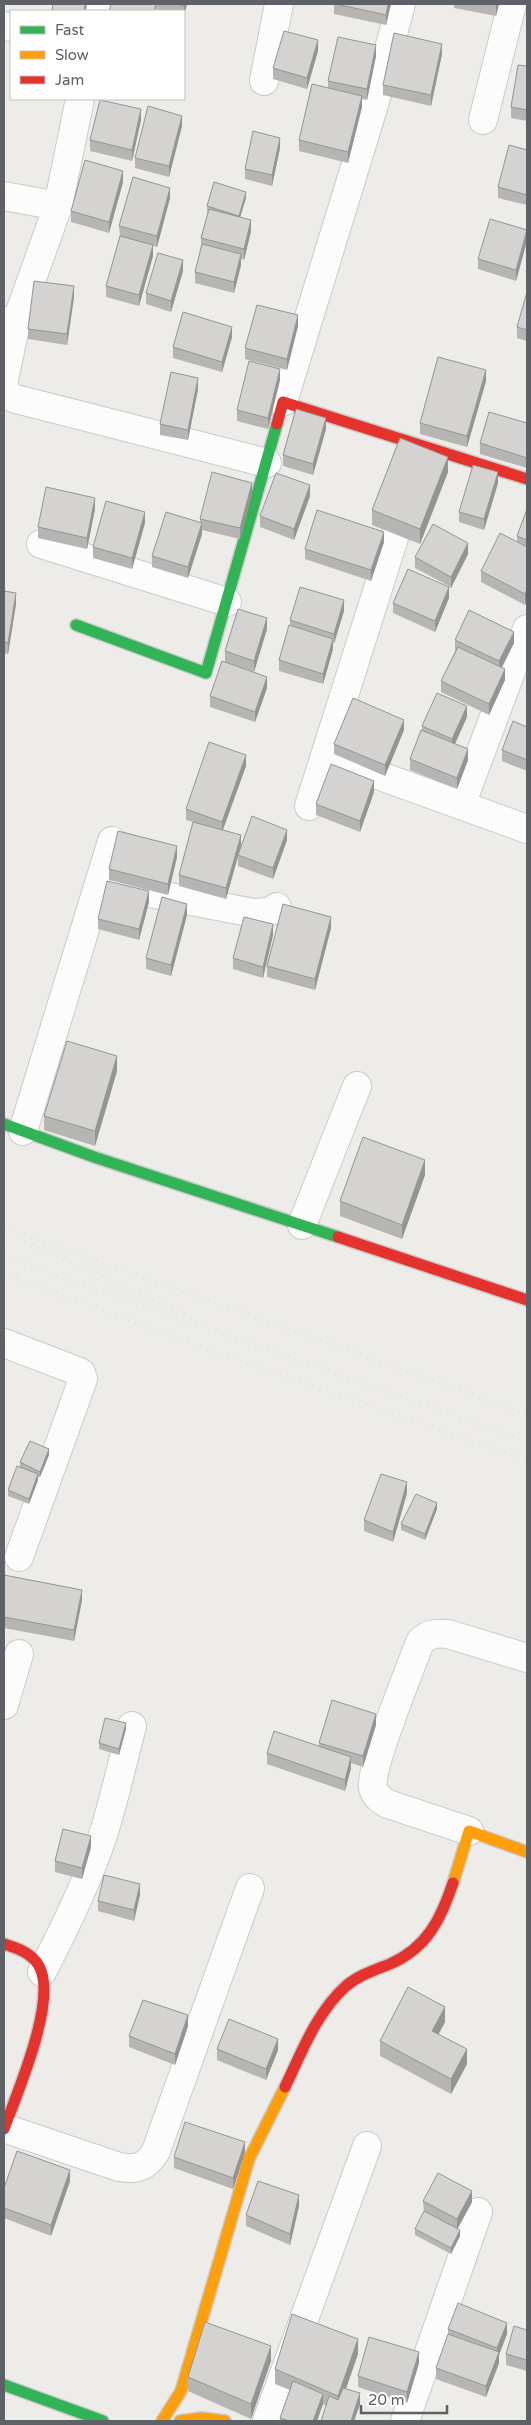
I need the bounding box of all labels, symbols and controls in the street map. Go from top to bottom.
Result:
legend [10,10,185,100]
text: Fast [55,21,85,39]
text: Slow [55,46,89,64]
text: Jam [55,71,84,89]
scale bar [361,2382,447,2414]
text: 20 m [368,2391,405,2409]

